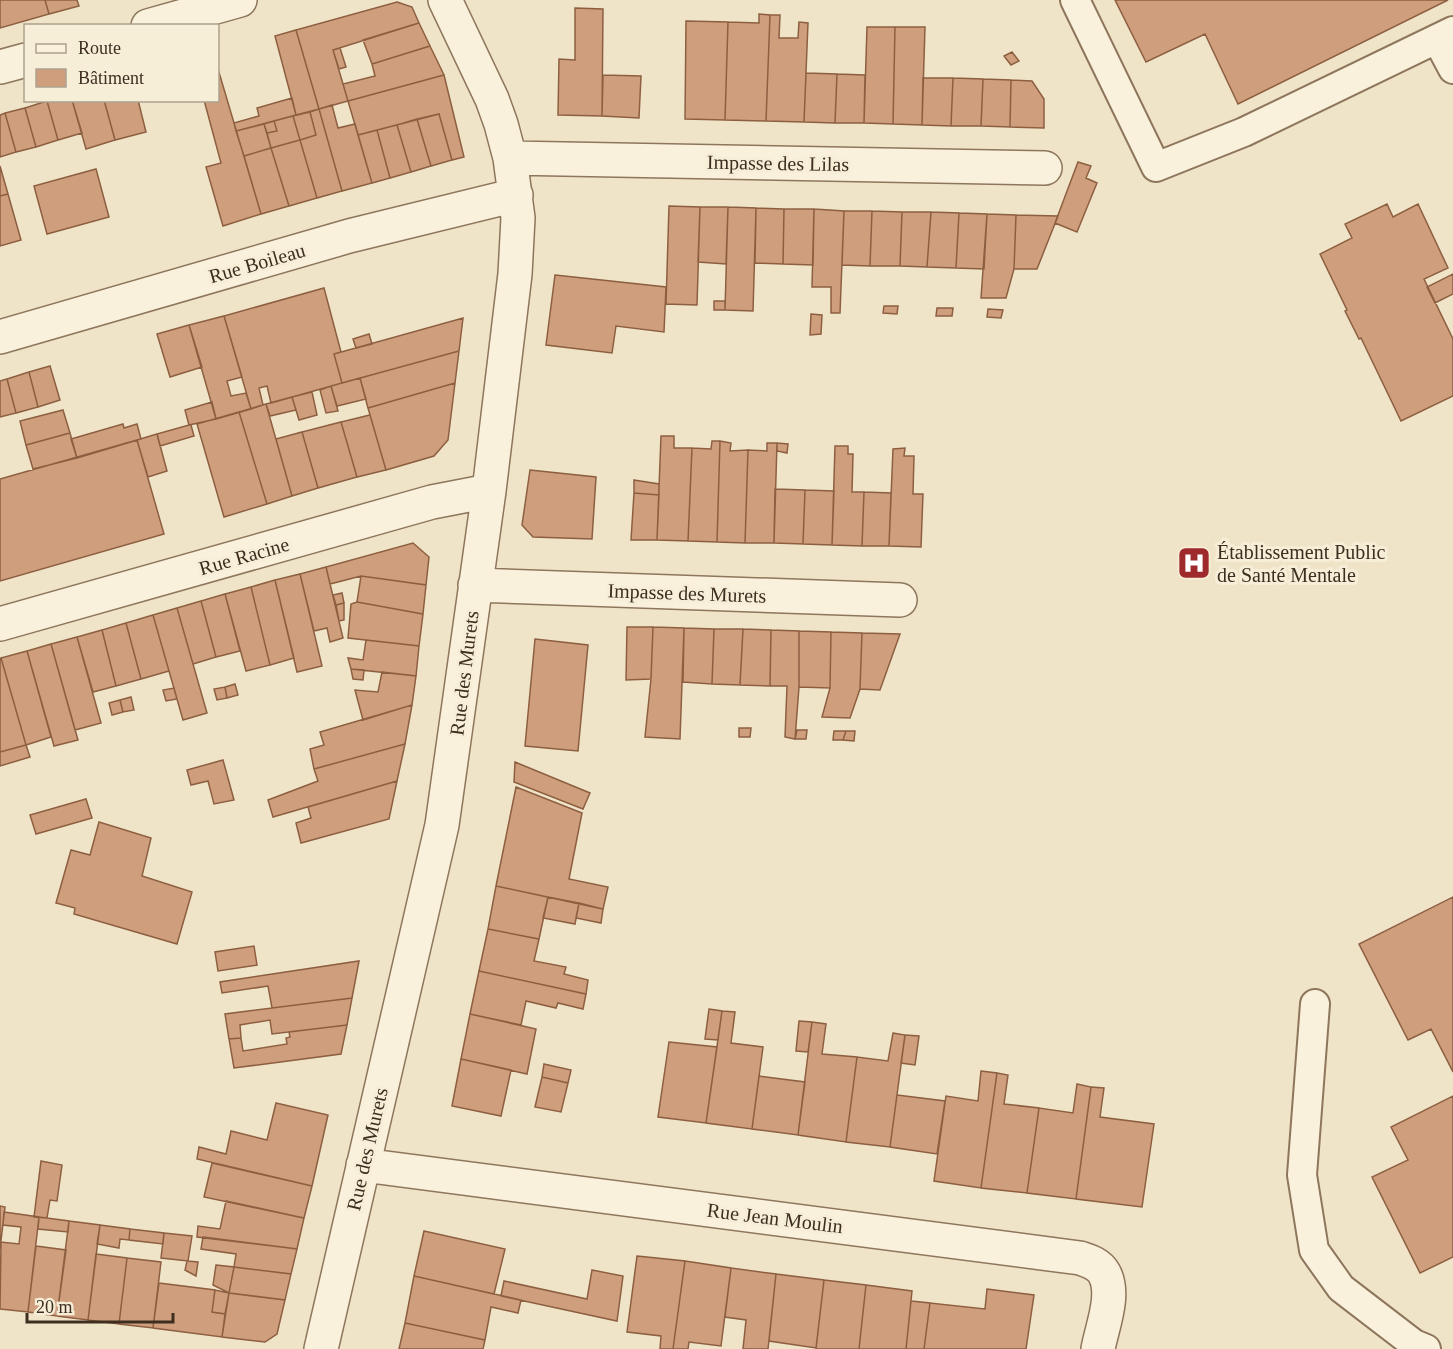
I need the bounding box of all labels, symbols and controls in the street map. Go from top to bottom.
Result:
legend [24,24,219,102]
text: Route [78,38,121,58]
text: Bâtiment [78,68,144,88]
street label: Impasse des Lilas [707,151,849,176]
street label: Rue Boileau [206,239,308,287]
street label: Rue Racine [196,533,292,579]
place label: Établissement Public de Santé Mentale [1217,541,1385,586]
hospital icon: Établissement Public de Santé Mentale [1176,545,1212,581]
street label: Impasse des Murets [607,579,767,608]
street label: Rue des Murets [445,609,483,737]
street label: Rue des Murets [342,1085,392,1213]
street label: Rue Jean Moulin [706,1199,844,1237]
scale bar [27,1286,172,1324]
text: 20 m [36,1297,73,1317]

